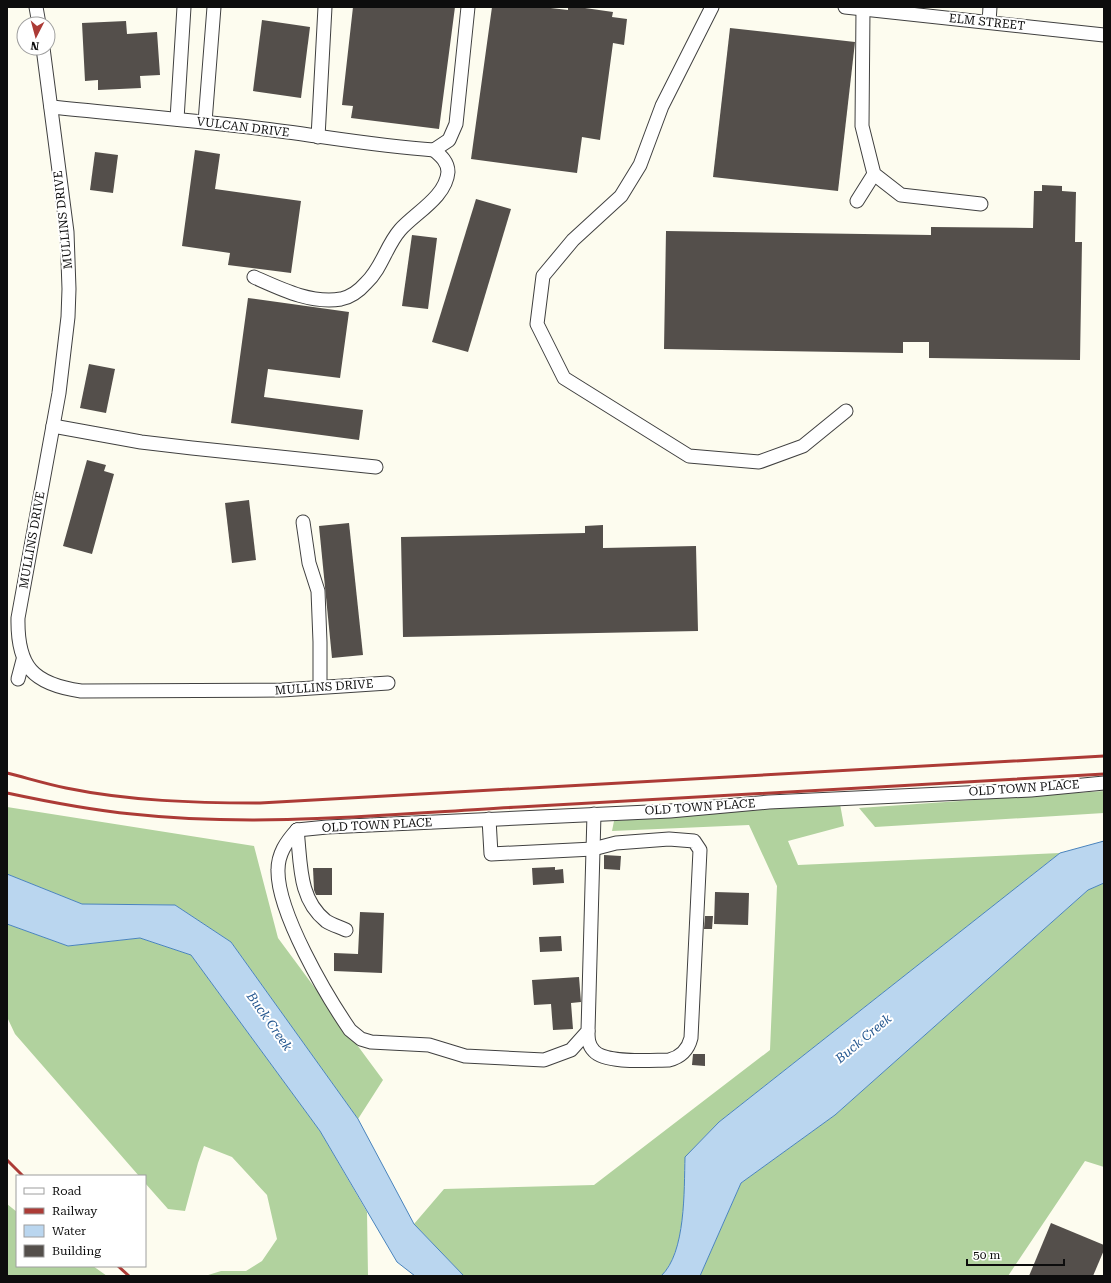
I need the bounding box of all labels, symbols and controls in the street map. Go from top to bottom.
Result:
street label: ELM STREET [948,11,1026,33]
north arrow [16,16,56,56]
text: N [30,38,40,52]
street label: VULCAN DRIVE [196,114,290,140]
street label: MULLINS DRIVE [51,170,75,270]
street label: MULLINS DRIVE [17,490,47,590]
street label: MULLINS DRIVE [274,677,374,697]
street label: OLD TOWN PLACE [968,777,1080,799]
street label: OLD TOWN PLACE [644,796,756,818]
street label: OLD TOWN PLACE [321,815,433,835]
water label: Buck Creek [243,988,296,1054]
water label: Buck Creek [832,1010,895,1067]
legend [16,1175,146,1267]
text: Road [52,1184,82,1198]
text: Railway [52,1204,98,1218]
text: Water [52,1224,86,1238]
scale bar [967,1241,1064,1267]
text: Building [52,1244,101,1258]
text: 50 m [973,1248,1000,1262]

